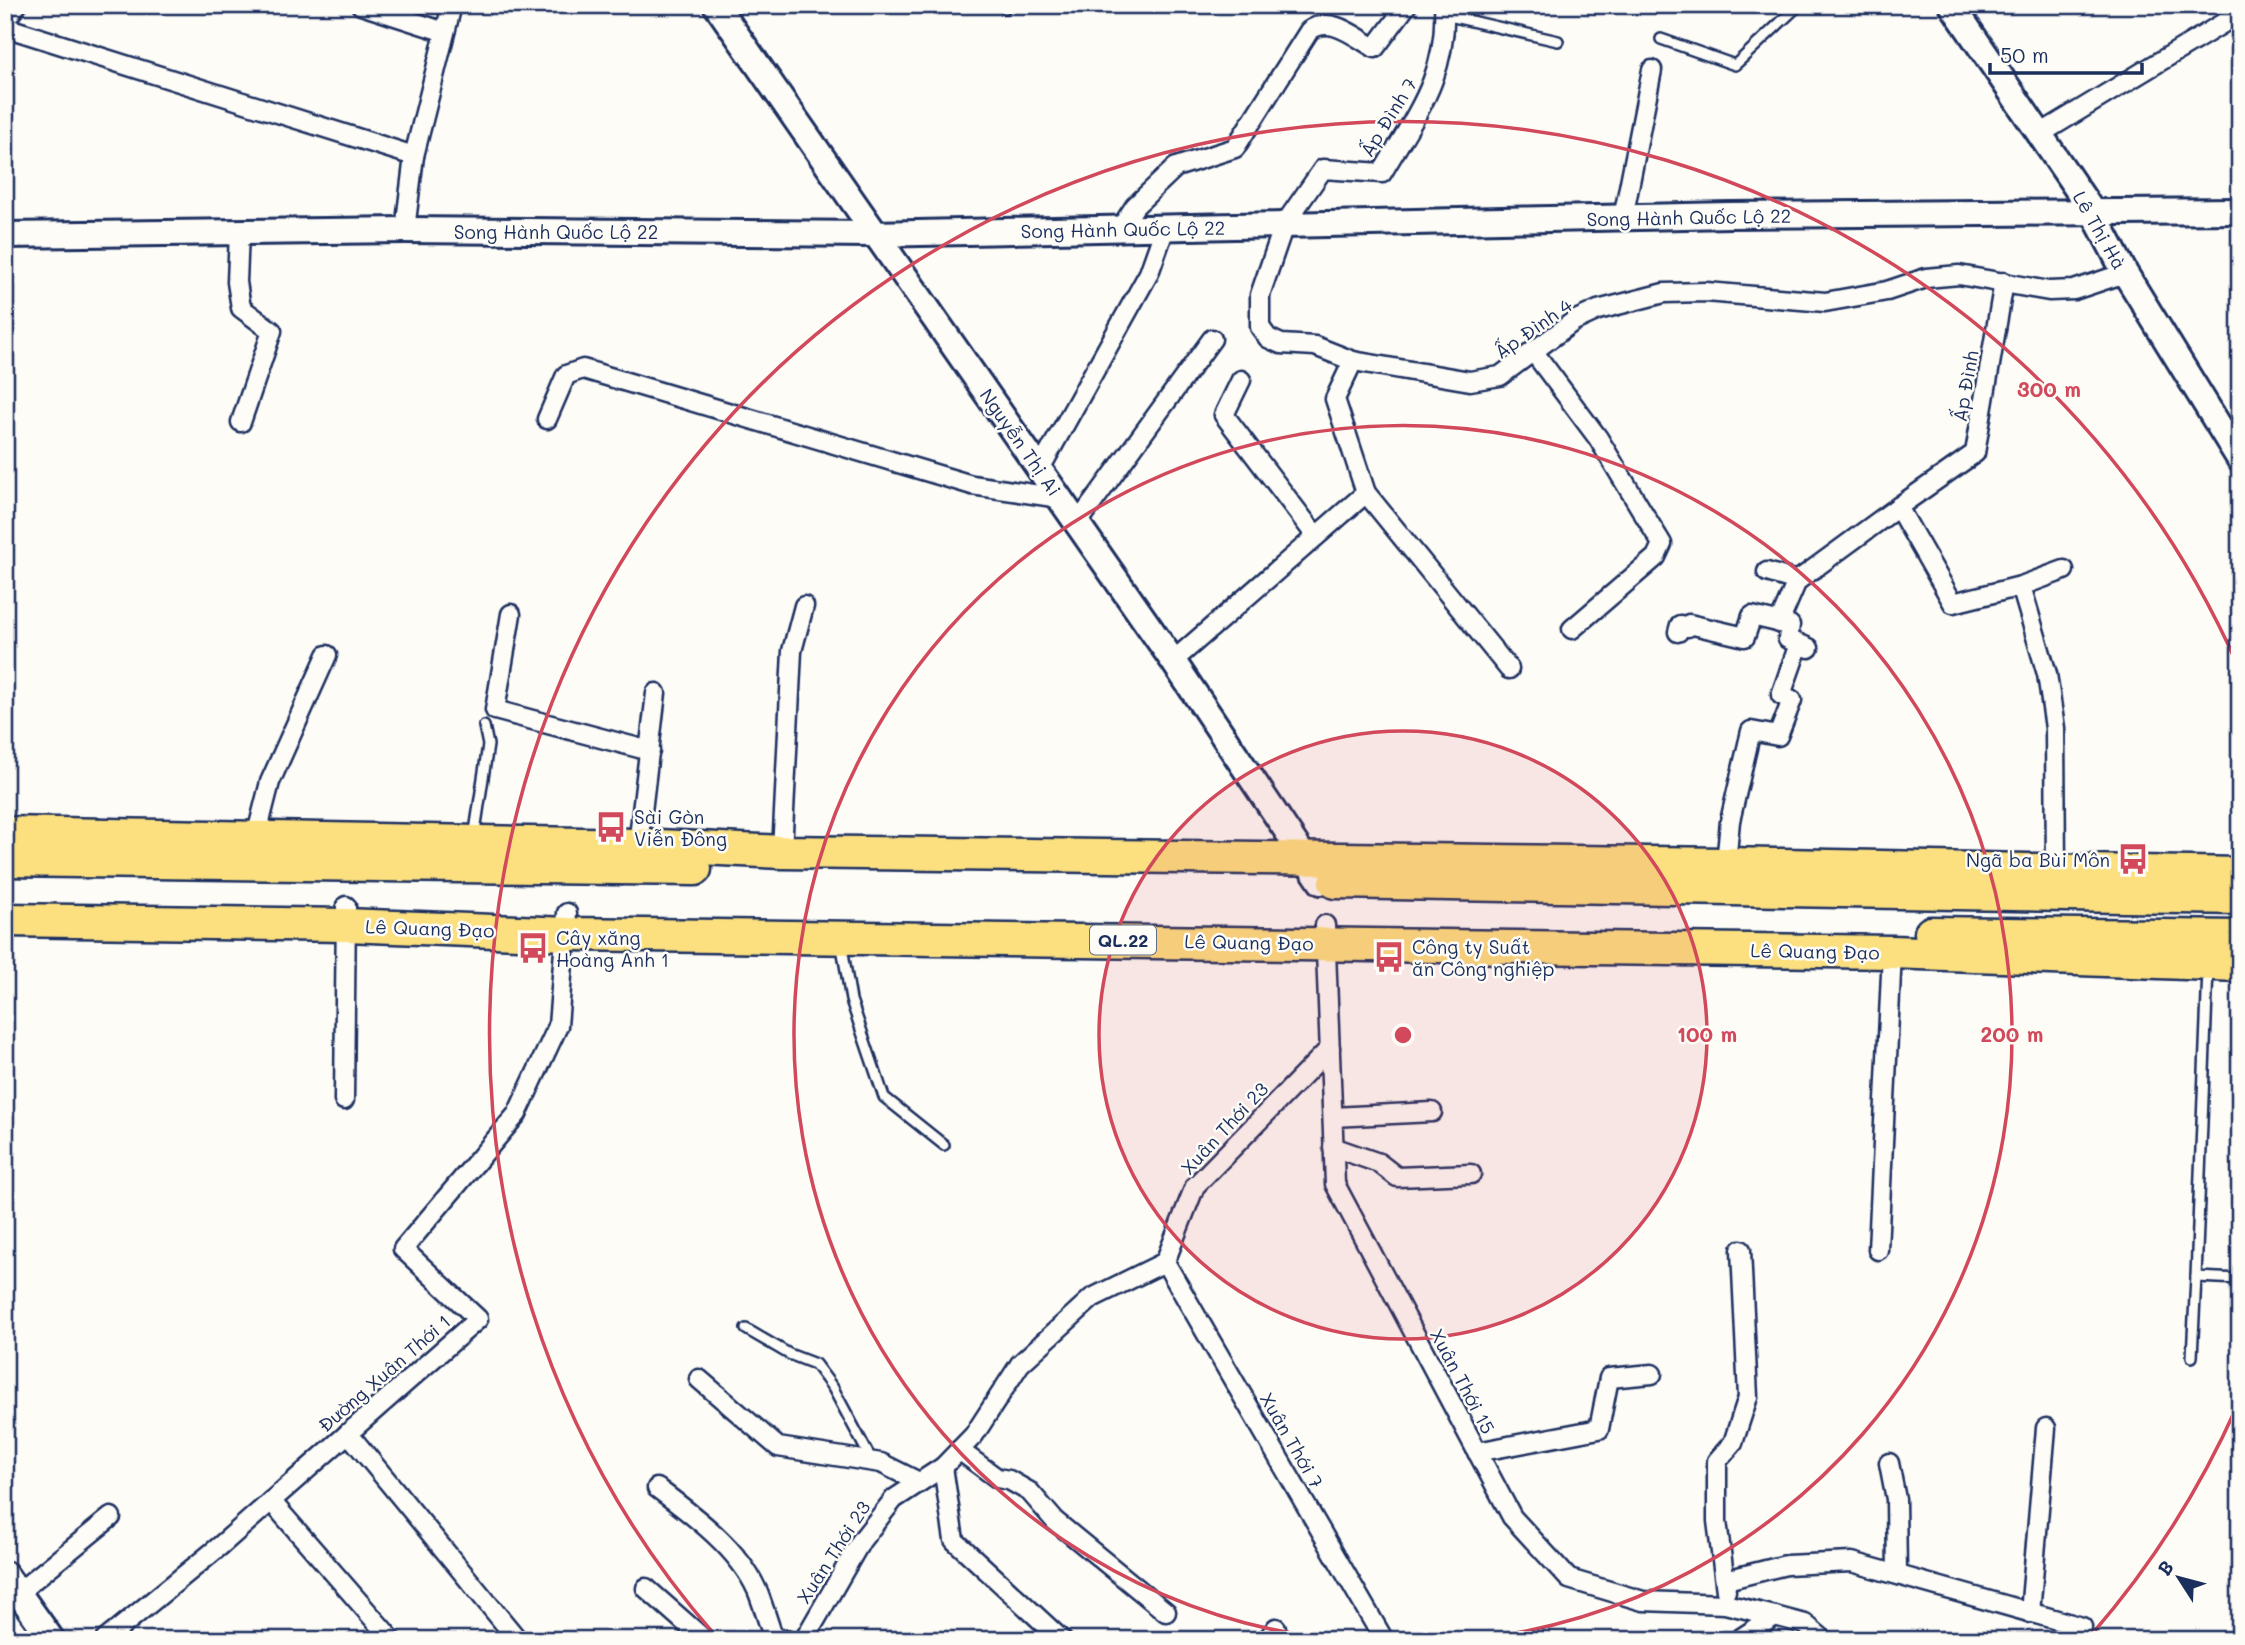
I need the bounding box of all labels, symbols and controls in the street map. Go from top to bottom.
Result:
scale bar [1990,32,2142,76]
text: 50 m [2000,41,2049,68]
street label: Ấp Đình 7 [1353,72,1422,161]
street label: Lê Thị Hà [2068,186,2132,274]
street label: Song Hành Quốc Lộ 22 [1587,203,1791,231]
street label: Song Hành Quốc Lộ 22 [1021,215,1225,243]
street label: Song Hành Quốc Lộ 22 [454,219,658,244]
street label: Ấp Đình 4 [1489,291,1577,364]
street label: Ấp Đình [1945,348,1984,424]
text: 300 m [2017,375,2081,402]
street label: Nguyễn Thị Ai [975,383,1067,501]
place label: Sài Gòn Viễn Đông [634,804,727,851]
bus stop icon: Sài Gòn Viễn Đông [594,810,628,844]
bus stop icon: Ngã ba Bùi Môn [2116,842,2150,876]
place label: Ngã ba Bùi Môn [1966,847,2110,872]
street label: Lê Quang Đạo [365,913,495,943]
place label: Cây xăng Hoàng Anh 1 [556,925,669,972]
road number: QL.22 [1090,925,1156,954]
street label: Lê Quang Đạo [1184,928,1314,956]
bus stop icon: Cây xăng Hoàng Anh 1 [516,931,550,965]
place label: Công ty Suất ăn Công nghiệp [1412,934,1554,981]
street label: Lê Quang Đạo [1750,937,1880,965]
bus stop icon: Công ty Suất ăn Công nghiệp [1372,940,1406,974]
text: 100 m [1677,1020,1737,1047]
text: 200 m [1981,1020,2043,1047]
centre of rings [1391,1023,1415,1047]
street label: Xuân Thới 23 [1175,1076,1273,1180]
street label: Đường Xuân Thới 1 [313,1309,455,1437]
street label: Xuân Thới 15 [1425,1324,1501,1438]
street label: Xuân Thới 7 [1255,1388,1329,1492]
street label: Xuân Thới 23 [790,1496,876,1608]
north arrow [2144,1544,2214,1614]
text: B [2151,1555,2179,1580]

